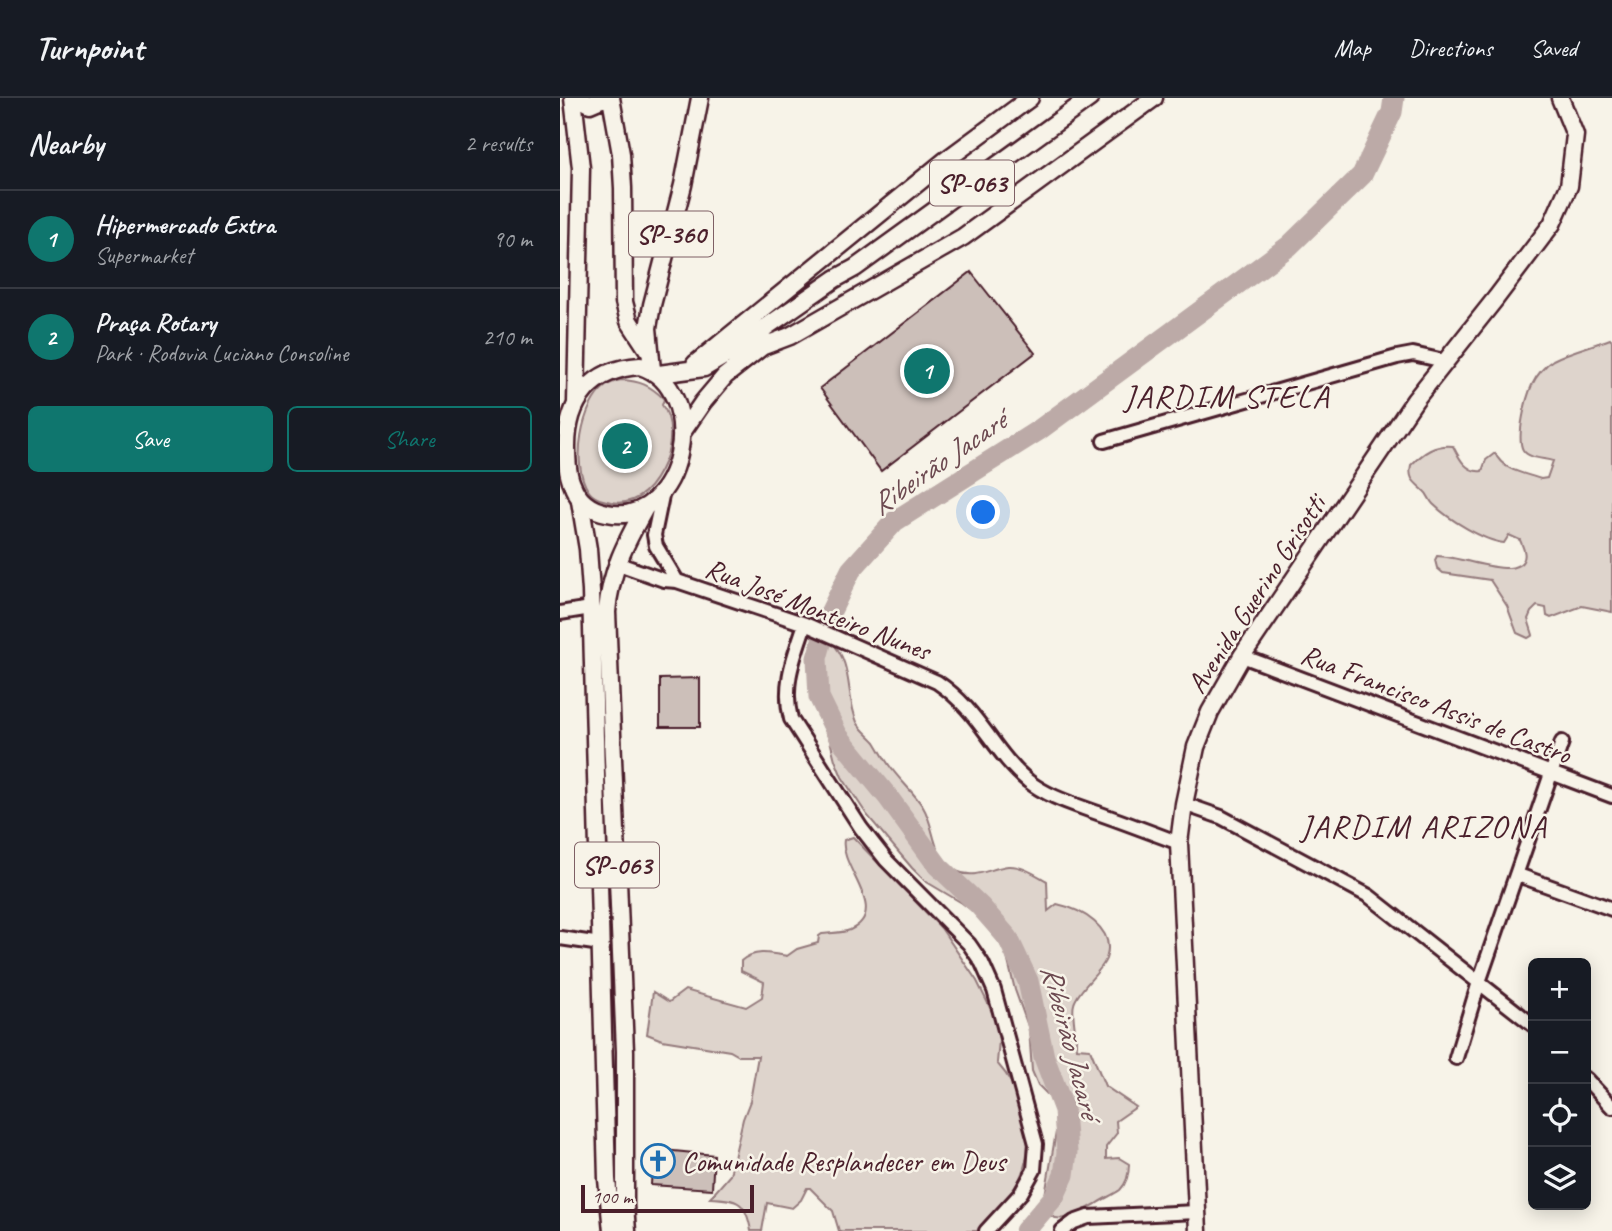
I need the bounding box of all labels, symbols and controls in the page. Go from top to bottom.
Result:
text: Turnpoint [35,27,143,69]
text: Map [1334,33,1371,63]
text: Directions [1409,33,1492,63]
text: Saved [1530,33,1577,63]
text: Nearby [28,125,104,163]
text: 2 results [465,129,532,158]
road number: SP-063 [930,160,1014,206]
text: Hipermercado Extra [95,208,275,241]
road number: SP-360 [629,211,713,256]
text: 1 [46,225,56,254]
text: 90 m [493,225,532,254]
text: Supermarket [95,241,193,270]
text: Praça Rotary [95,306,216,339]
text: 2 [46,323,56,352]
text: 210 m [483,323,532,352]
text: Park · Rodovia Luciano Consoline [95,339,348,368]
pin: 1 [904,345,950,397]
district label: JARDIM STELA [1122,376,1330,417]
water label: Ribeirão Jacaré [863,398,1020,523]
button: Save [28,406,273,472]
button: Share [287,406,532,472]
pin: 2 [602,420,648,472]
street label: Avenida Guerino Grisotti [1179,485,1335,700]
your location [966,495,1000,529]
street label: Rua José Monteiro Nunes [701,550,938,669]
street label: Rua Francisco Assis de Castro [1296,636,1578,772]
district label: JARDIM ARIZONA [1298,806,1548,847]
road number: SP-063 [575,842,659,888]
map controls [1528,958,1591,1210]
button: + [1528,958,1591,1021]
water label: Ribeirão Jacaré [1032,960,1112,1130]
button: − [1528,1021,1591,1084]
button: locate [1528,1084,1591,1147]
church icon: Comunidade Resplandecer em Deus [639,1142,677,1180]
place label: Comunidade Resplandecer em Deus [682,1144,1008,1179]
button: layers [1528,1147,1591,1210]
scale bar [581,1182,754,1214]
text: 100 m [592,1185,633,1209]

